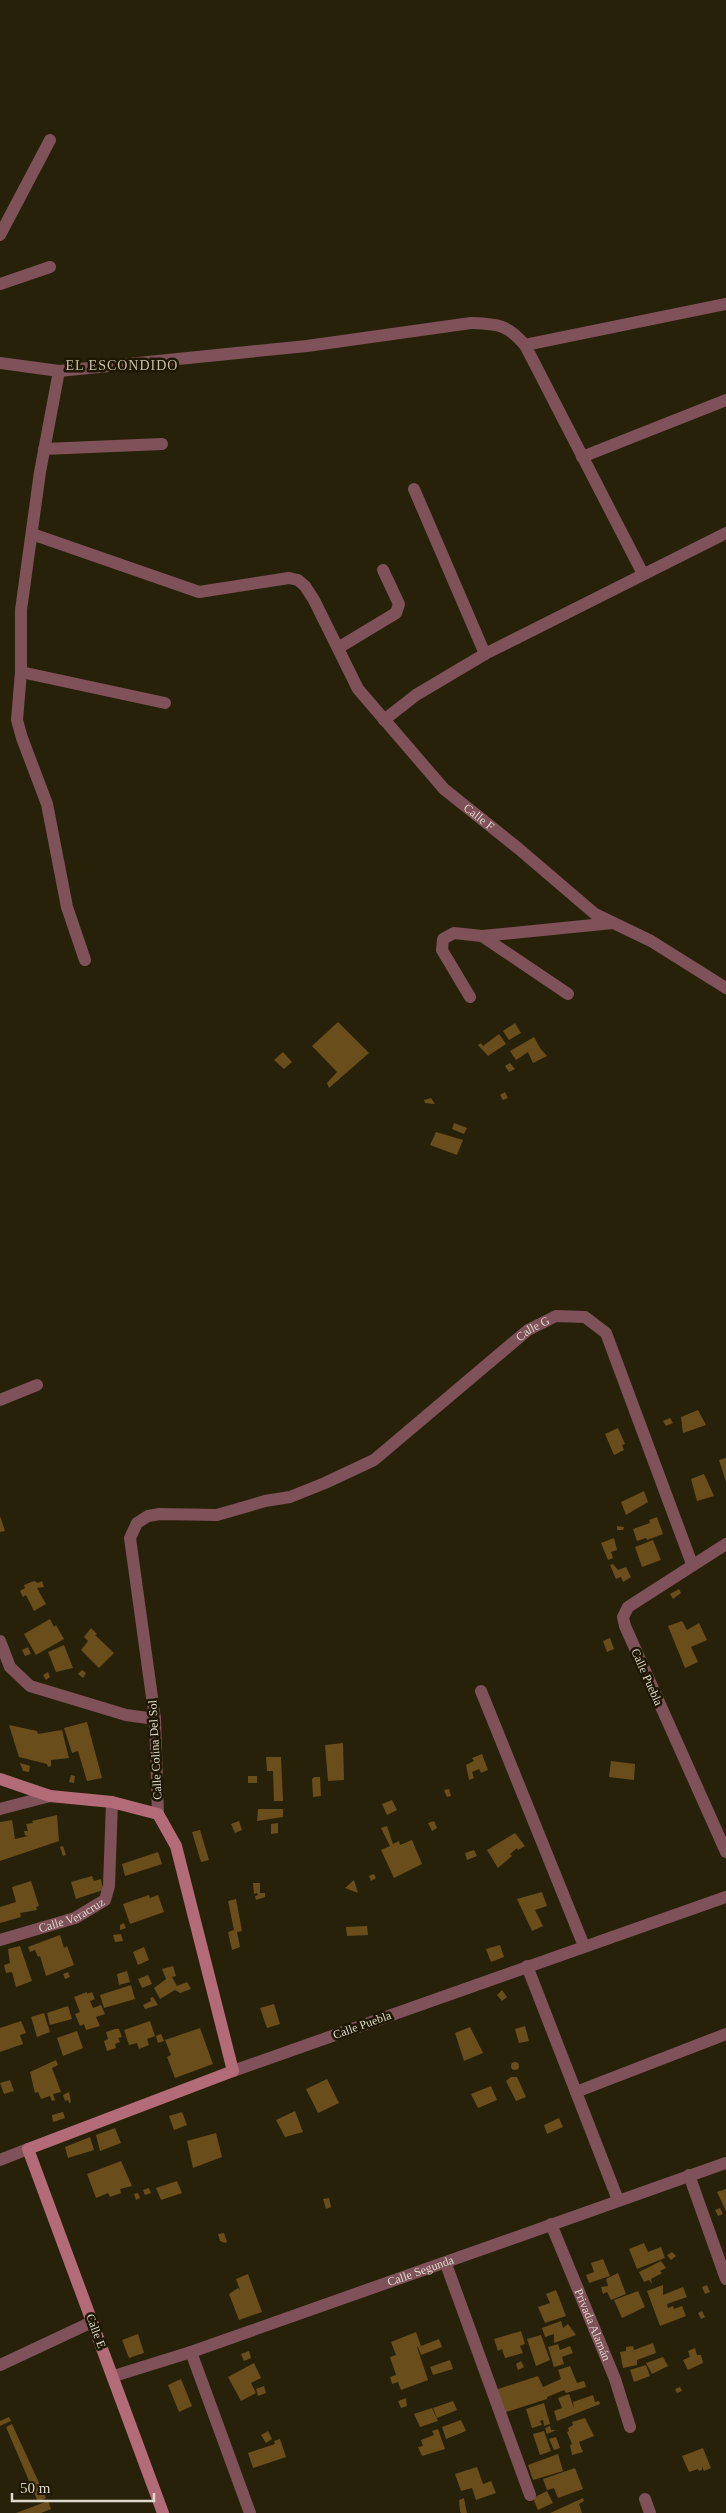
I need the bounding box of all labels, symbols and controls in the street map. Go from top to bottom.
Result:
district label: EL ESCONDIDO [66,358,178,373]
street label: Calle F [461,801,497,834]
street label: Calle G [513,1313,552,1344]
street label: Calle Puebla [628,1646,666,1708]
street label: Calle Colina Del Sol [145,1699,165,1800]
street label: Calle Veracruz [37,1895,107,1935]
street label: Calle Puebla [331,2008,394,2042]
street label: Calle Segunda [385,2253,456,2289]
street label: Privada Alamán [571,2286,614,2363]
street label: Calle E [83,2312,109,2350]
scale bar [12,2470,155,2502]
text: 50 m [20,2480,51,2496]

